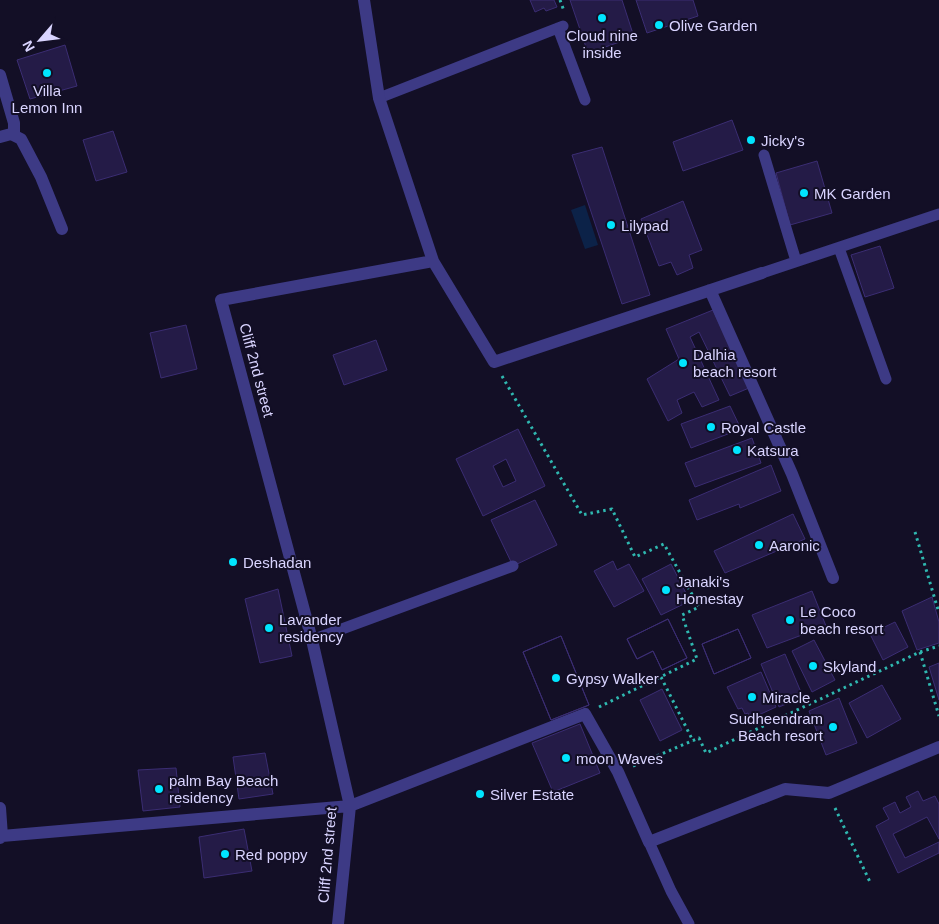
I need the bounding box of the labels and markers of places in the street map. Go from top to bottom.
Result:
marker: Cloud nine inside [596,12,608,24]
place label: Olive Garden [669,17,757,34]
marker: Olive Garden [653,19,665,31]
place label: Cloud nine inside [566,27,638,61]
marker: Villa Lemon Inn [41,67,53,79]
place label: Villa Lemon Inn [12,82,82,116]
place label: Jicky's [761,132,805,149]
marker: Jicky's [745,134,757,146]
place label: MK Garden [814,185,891,202]
marker: MK Garden [798,187,810,199]
place label: Lilypad [621,217,669,234]
marker: Lilypad [605,219,617,231]
place label: Dalhia beach resort [693,346,777,380]
marker: Dalhia beach resort [677,357,689,369]
place label: Royal Castle [721,419,806,436]
marker: Royal Castle [705,421,717,433]
place label: Katsura [747,442,799,459]
marker: Katsura [731,444,743,456]
place label: Aaronic [769,537,820,554]
marker: Aaronic [753,539,765,551]
place label: Deshadan [243,554,311,571]
marker: Deshadan [227,556,239,568]
place label: Janaki's Homestay [676,573,744,607]
marker: Janaki's Homestay [660,584,672,596]
place label: Le Coco beach resort [800,603,884,637]
place label: Lavander residency [279,611,344,645]
marker: Le Coco beach resort [784,614,796,626]
marker: Lavander residency [263,622,275,634]
place label: Skyland [823,658,876,675]
marker: Skyland [807,660,819,672]
place label: Gypsy Walker [566,670,659,687]
marker: Gypsy Walker [550,672,562,684]
place label: Miracle [762,689,810,706]
marker: Miracle [746,691,758,703]
place label: Sudheendram Beach resort [729,710,824,744]
marker: Sudheendram Beach resort [827,721,839,733]
place label: moon Waves [576,750,663,767]
marker: moon Waves [560,752,572,764]
place label: palm Bay Beach residency [169,772,278,806]
marker: palm Bay Beach residency [153,783,165,795]
place label: Silver Estate [490,786,574,803]
marker: Silver Estate [474,788,486,800]
place label: Red poppy [235,846,308,863]
marker: Red poppy [219,848,231,860]

